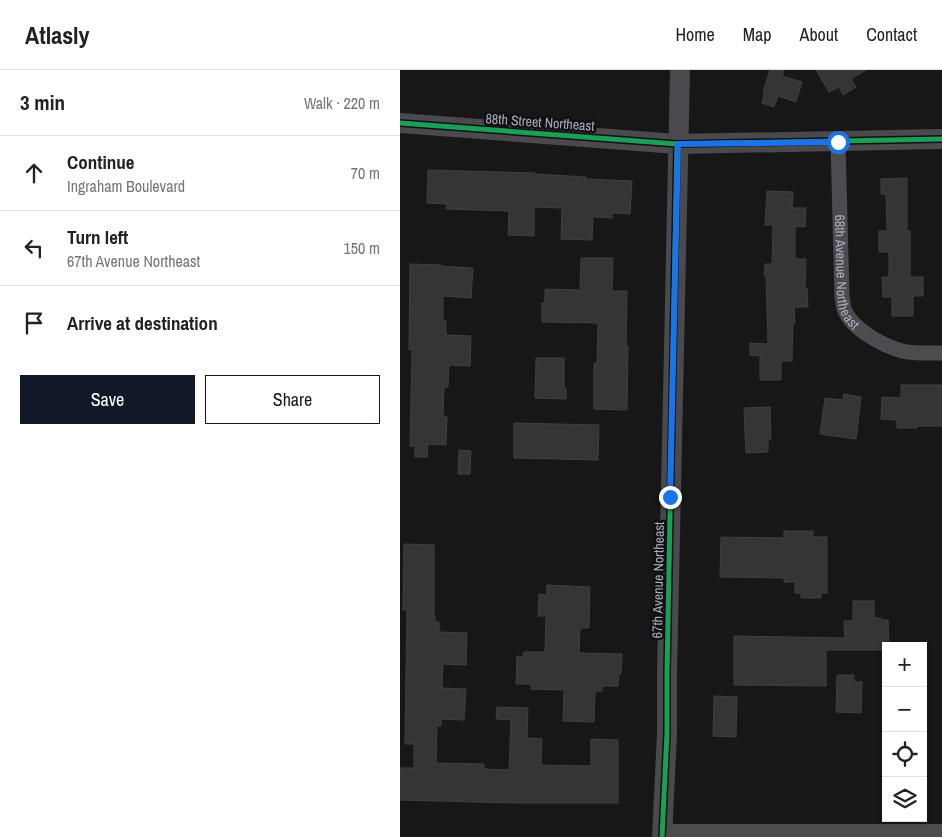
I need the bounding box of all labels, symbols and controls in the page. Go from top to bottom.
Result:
text: Atlasly [25,19,90,51]
text: Home [675,22,715,47]
text: Map [743,22,772,47]
text: About [800,22,838,47]
text: Contact [866,22,917,47]
text: 3 min [20,88,65,117]
text: Walk · 220 m [304,92,380,114]
street label: 88th Street Northeast [485,109,595,135]
route start [827,131,850,154]
text: Continue [67,149,135,175]
icon: ahead [20,159,48,187]
text: 70 m [351,162,380,184]
text: Ingraham Boulevard [67,175,185,197]
street label: 68th Avenue Northeast [831,214,863,333]
text: Turn left [67,224,128,250]
icon: left [20,234,48,262]
text: 150 m [344,237,380,259]
text: 67th Avenue Northeast [67,250,200,272]
icon: arrive [20,309,48,337]
text: Arrive at destination [67,310,218,336]
button: Save [20,375,195,424]
button: Share [205,375,380,424]
route end [659,486,682,509]
street label: 67th Avenue Northeast [648,522,668,638]
map controls [882,642,927,822]
button: + [882,642,927,687]
button: − [882,687,927,732]
button: locate [882,732,927,777]
button: layers [882,777,927,822]

